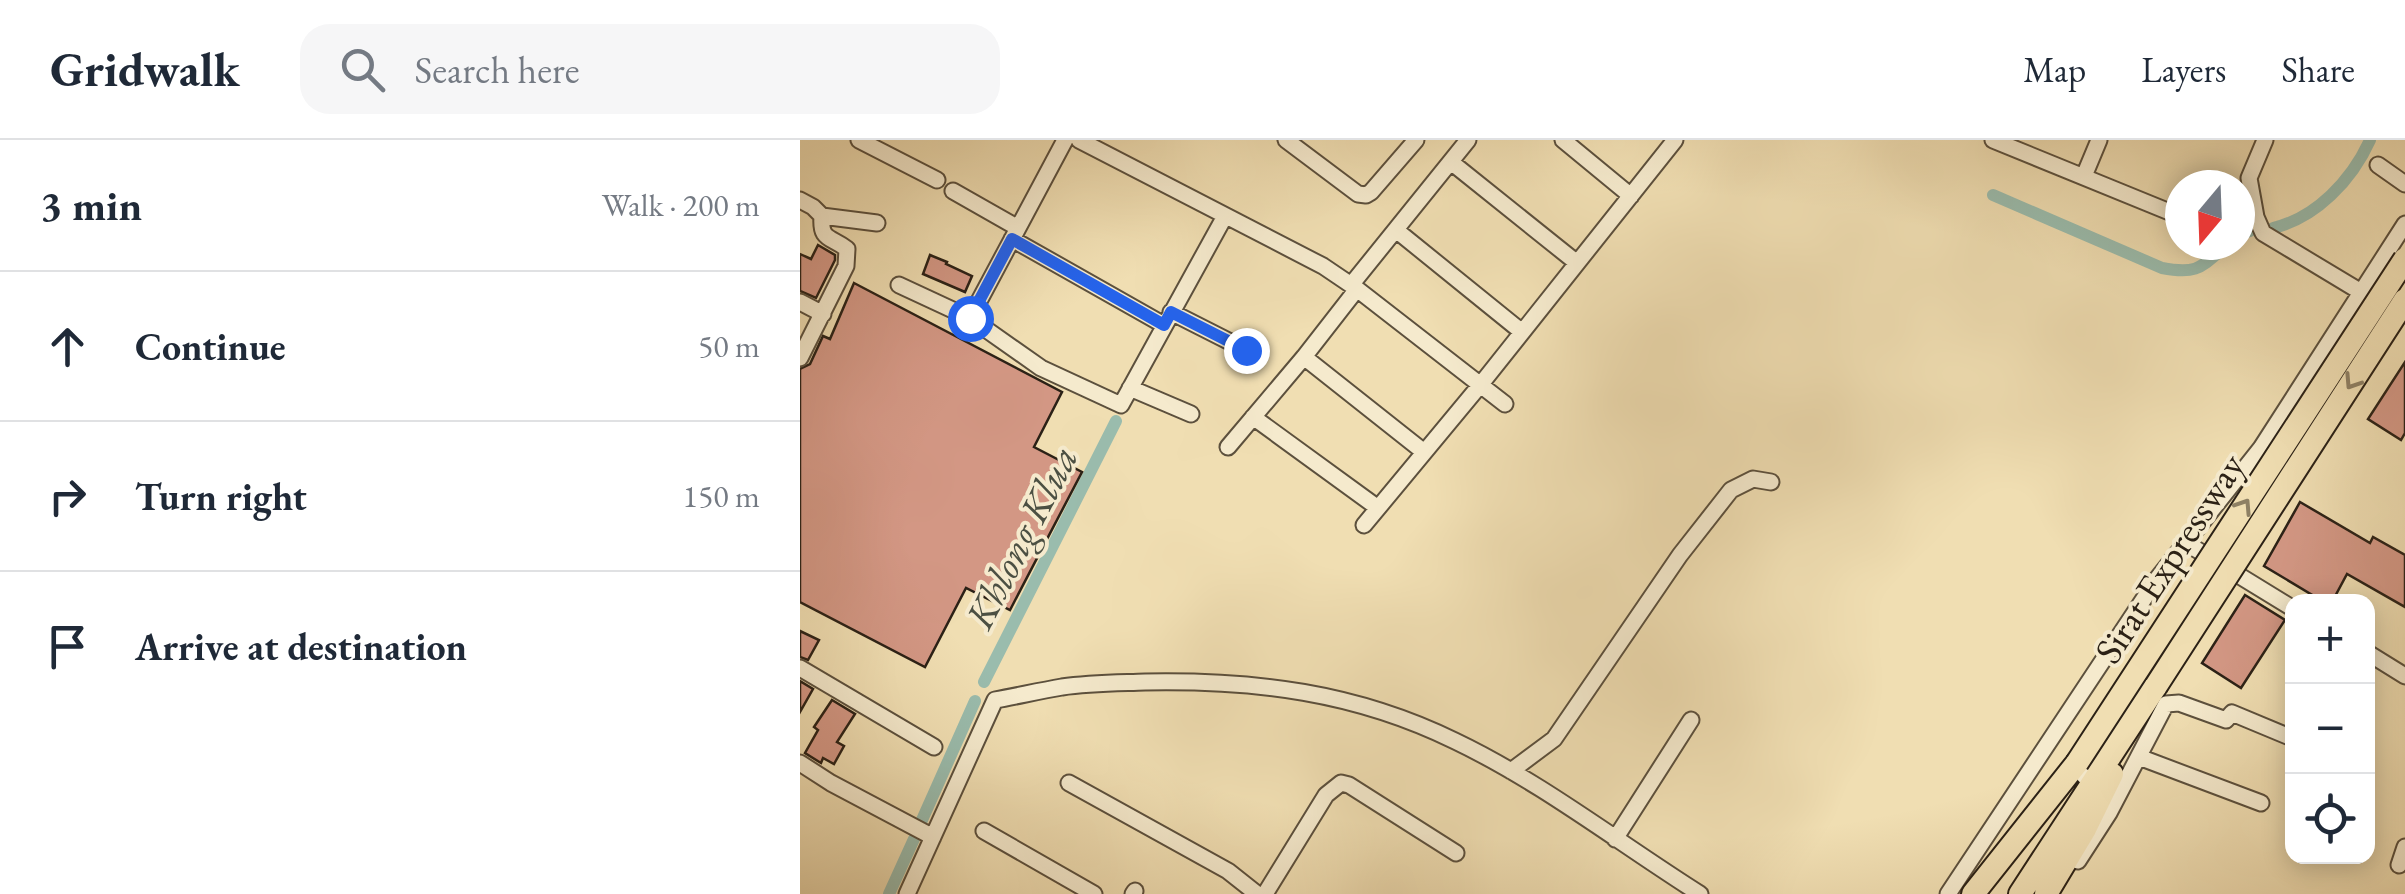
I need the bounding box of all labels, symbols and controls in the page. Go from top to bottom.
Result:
search box [300,24,1000,114]
text: Gridwalk [50,38,240,100]
icon: search [335,42,390,97]
text: Search here [415,45,580,94]
text: Map [2023,47,2086,92]
text: Layers [2141,47,2226,92]
text: Share [2281,47,2355,92]
north arrow [2165,170,2255,260]
text: 3 min [40,178,142,233]
text: Walk · 200 m [602,184,760,226]
route start [948,296,994,342]
icon: ahead [40,319,95,374]
text: Continue [135,322,286,371]
text: 50 m [698,325,760,367]
route end [1224,328,1270,374]
one-way arrow [2346,371,2365,389]
water label: Khlong Klua [952,437,1089,638]
street label: Sirat Expressway [2083,443,2255,672]
icon: right [40,469,95,524]
text: Turn right [135,472,307,521]
text: 150 m [683,475,760,517]
one-way arrow [2232,498,2251,516]
map controls [2285,594,2375,864]
button: + [2285,594,2375,684]
icon: arrive [40,619,95,674]
text: Arrive at destination [135,622,467,671]
button: − [2285,684,2375,774]
button: locate [2285,774,2375,864]

